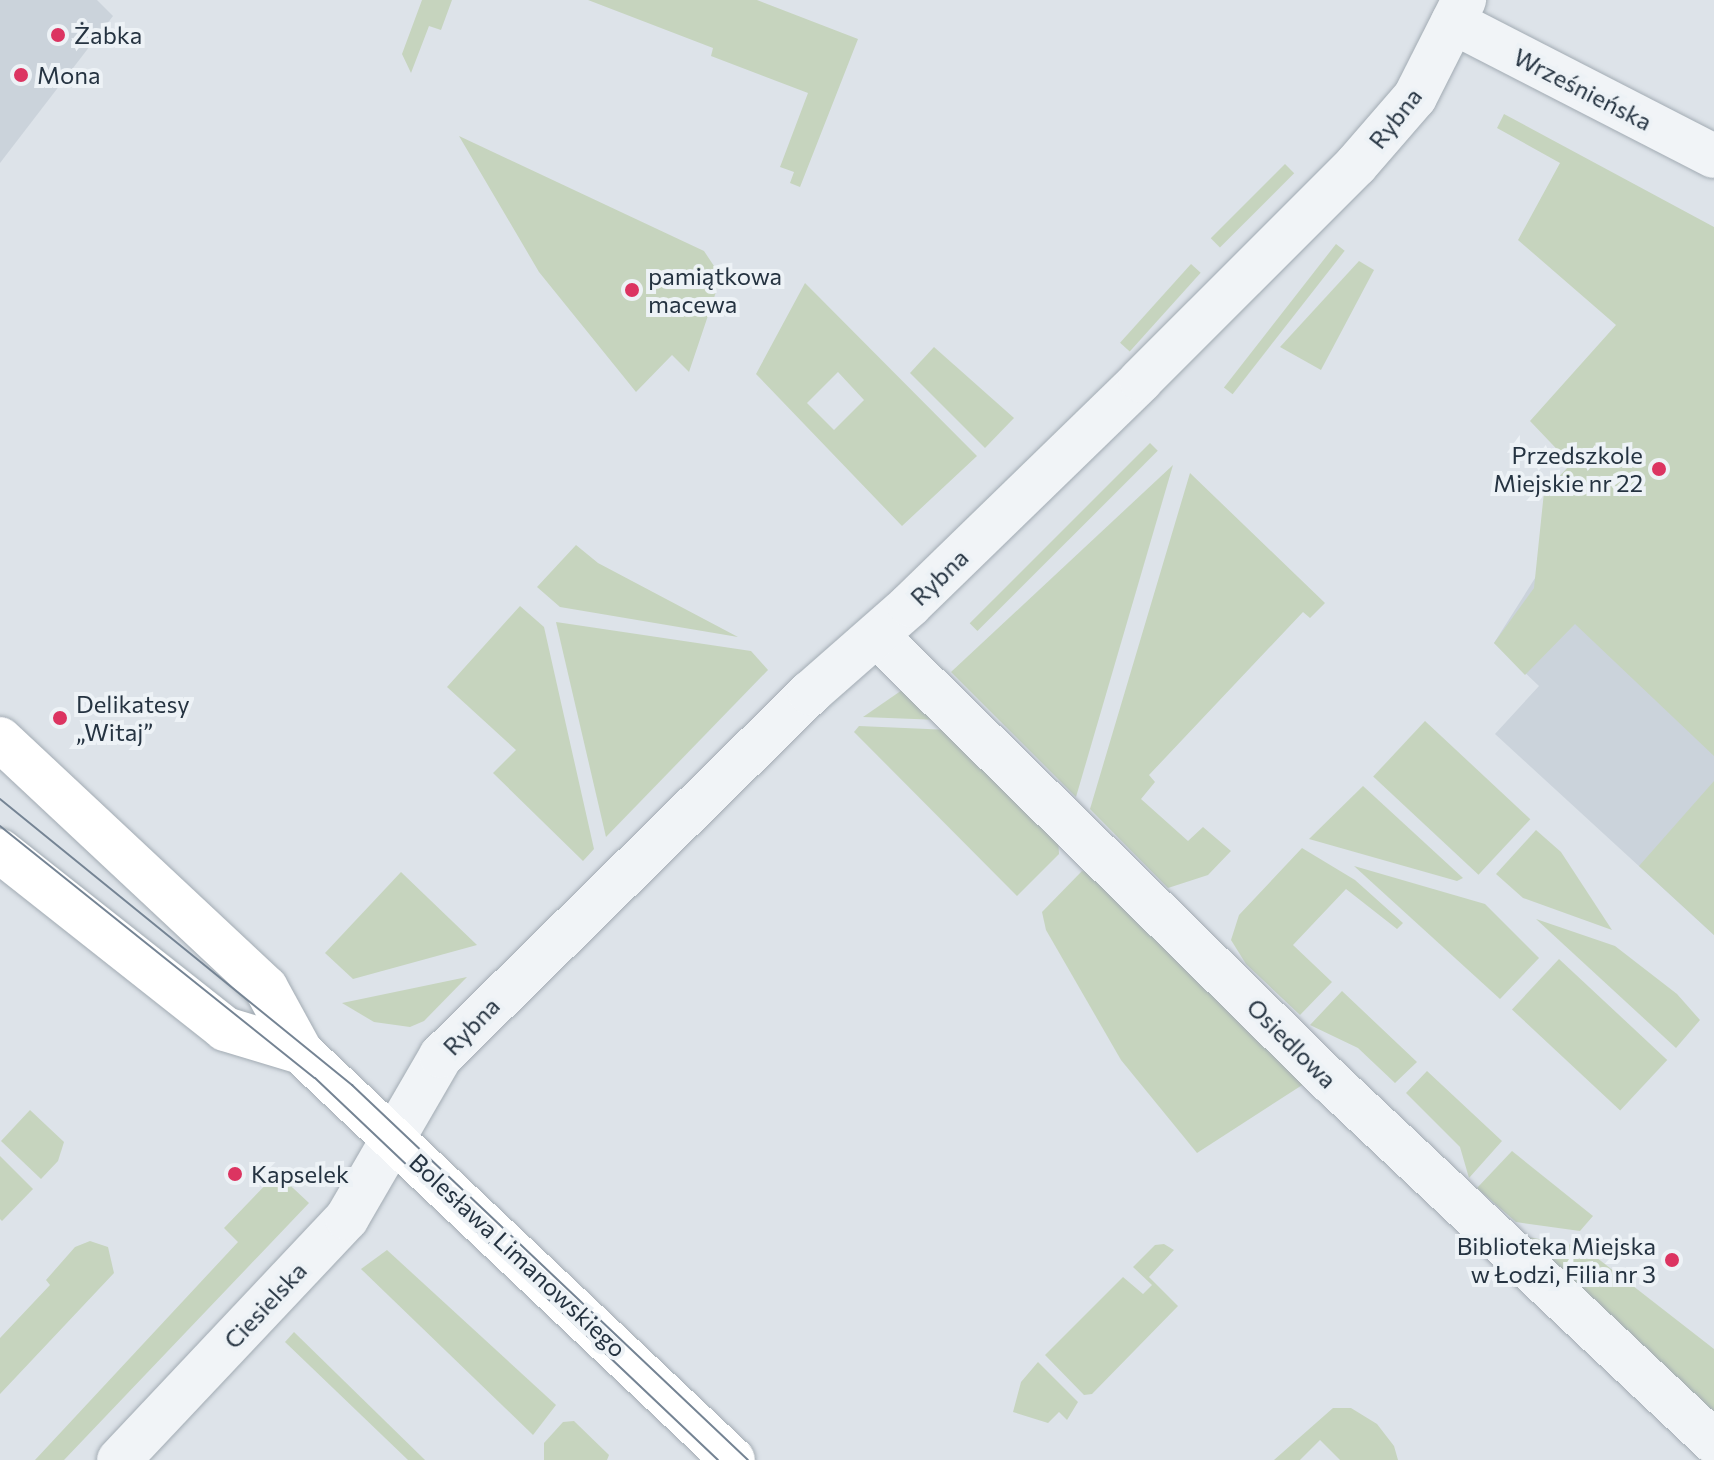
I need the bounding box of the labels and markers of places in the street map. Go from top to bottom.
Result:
place label: Żabka [74,21,142,49]
marker: Żabka [49,26,67,44]
place label: Mona [37,61,101,89]
marker: Mona [12,66,30,84]
place label: pamiątkowa macewa [648,262,782,318]
marker: pamiątkowa macewa [623,281,641,299]
place label: Przedszkole Miejskie nr 22 [1493,441,1643,497]
marker: Przedszkole Miejskie nr 22 [1650,460,1668,478]
place label: Delikatesy „Witaj” [76,690,190,746]
marker: Delikatesy „Witaj” [51,709,69,727]
place label: Kapselek [251,1160,349,1188]
marker: Kapselek [226,1165,244,1183]
place label: Biblioteka Miejska w Łodzi, Filia nr 3 [1457,1232,1656,1288]
marker: Biblioteka Miejska w Łodzi, Filia nr 3 [1663,1251,1681,1269]

